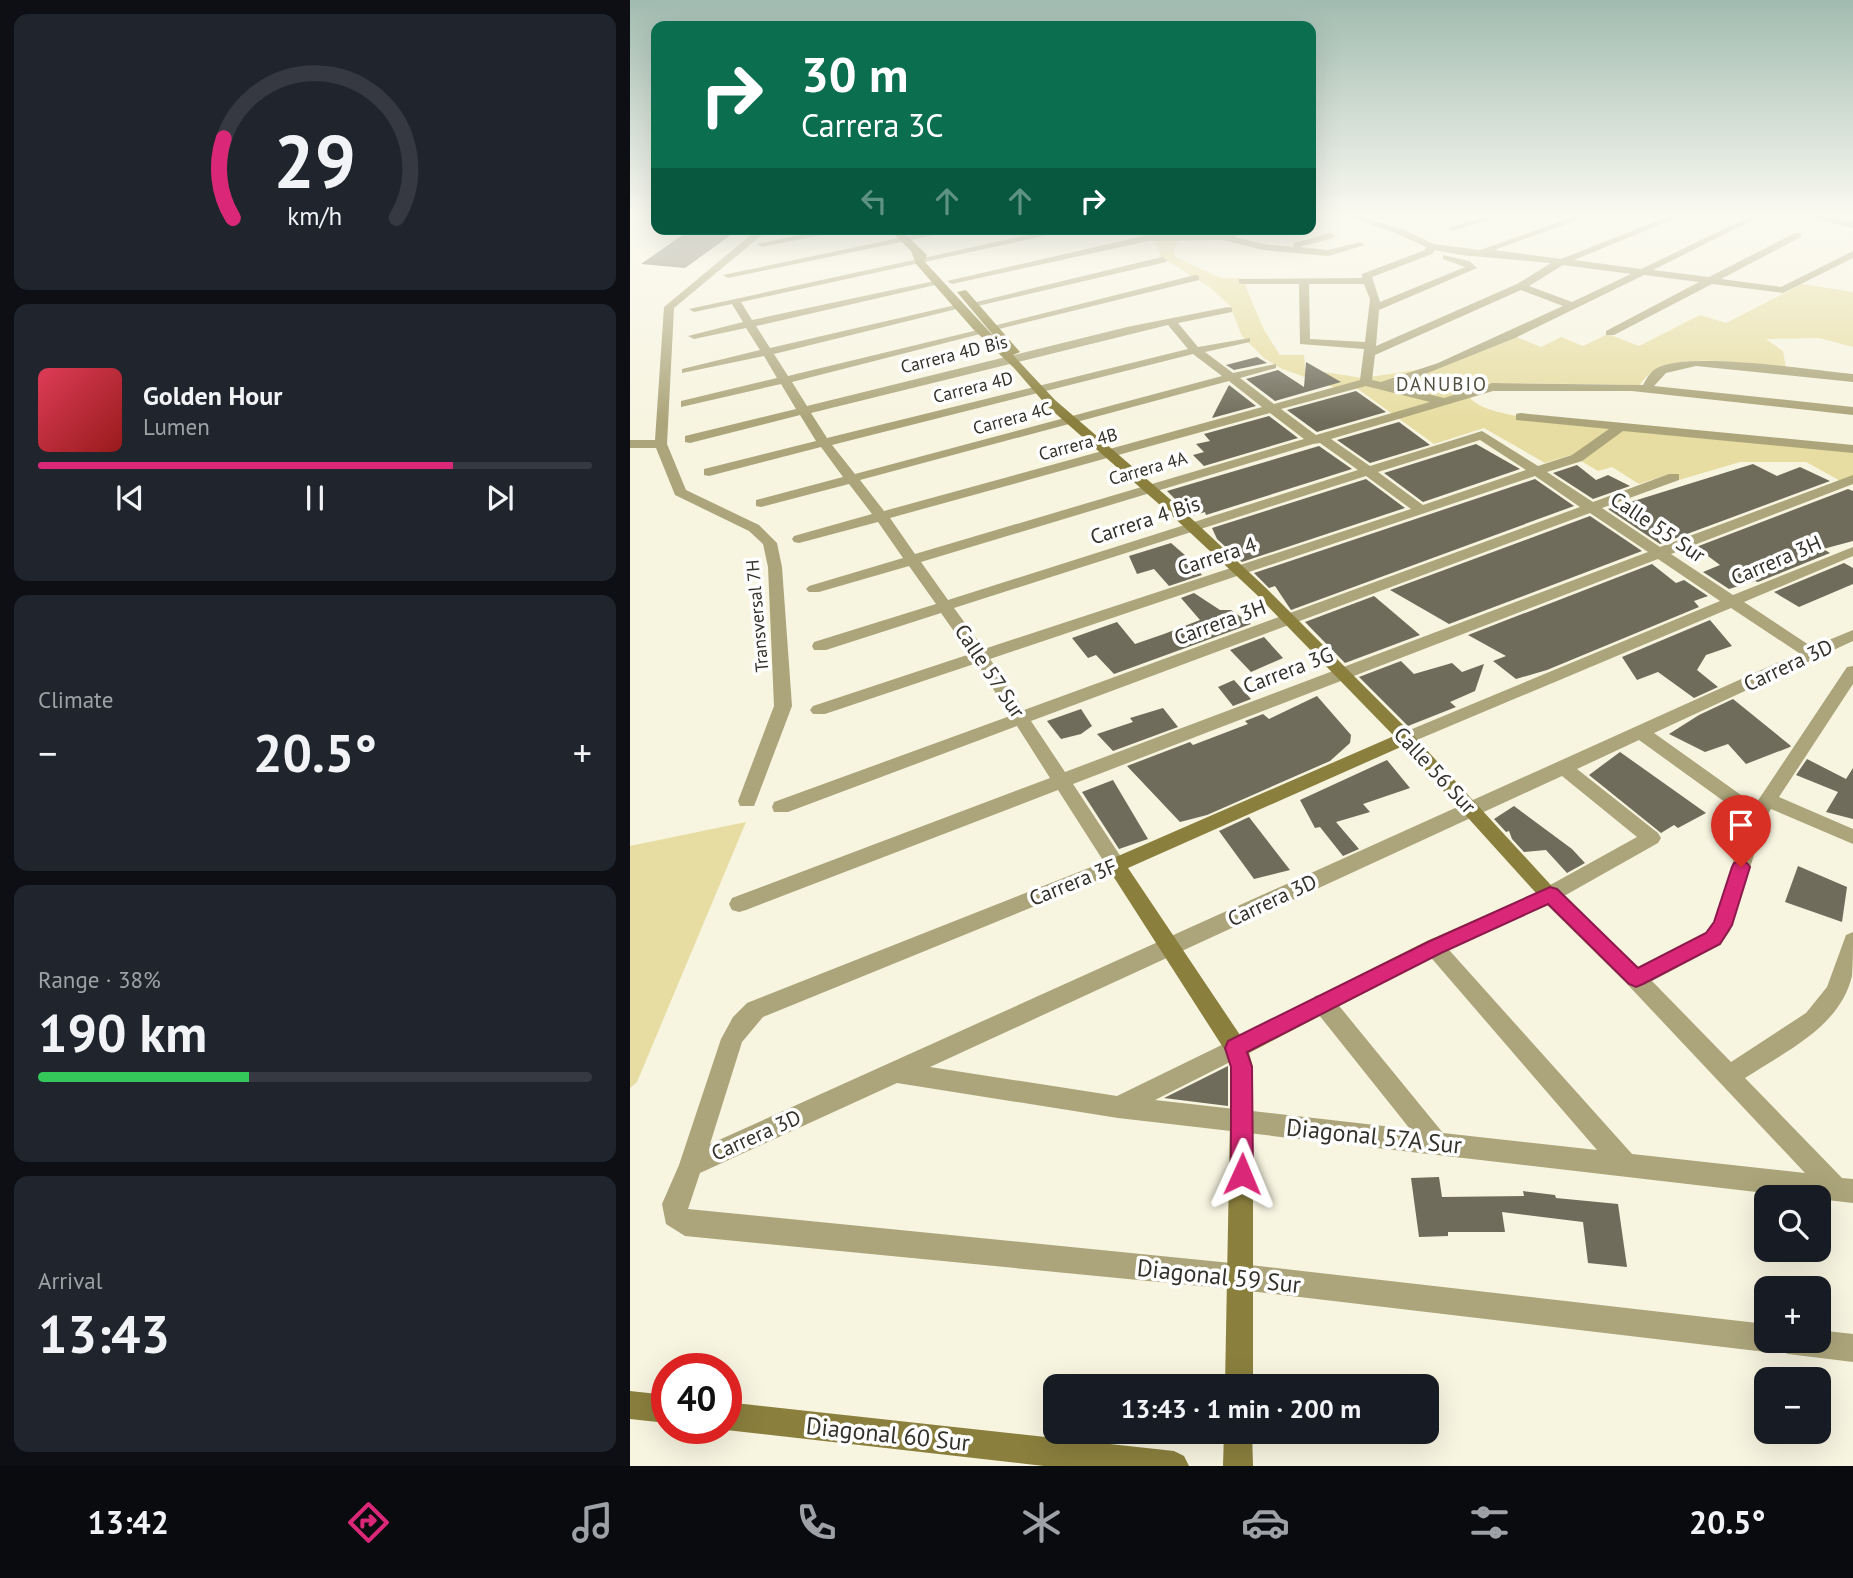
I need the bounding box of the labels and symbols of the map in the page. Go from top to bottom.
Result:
street label: Carrera 4D Bis [898,330,1010,378]
street label: Carrera 4D [931,366,1015,408]
district label: DANUBIO [1396,372,1488,396]
street label: Carrera 4C [970,397,1054,439]
street label: Carrera 4B [1036,422,1120,466]
street label: Carrera 4A [1106,446,1190,490]
street label: Calle 55 Sur [1605,485,1711,569]
street label: Carrera 4 Bis [1087,490,1203,550]
street label: Carrera 3H [1727,529,1825,591]
street label: Carrera 4 [1174,531,1260,581]
street label: Transversal 7H [741,559,773,673]
street label: Carrera 3H [1170,593,1270,651]
street label: Calle 57 Sur [949,619,1031,723]
street label: Carrera 3D [1739,633,1837,697]
street label: Carrera 3G [1239,640,1337,700]
street label: Calle 56 Sur [1388,721,1482,819]
pin [1711,795,1771,867]
street label: Carrera 3F [1025,852,1121,912]
street label: Carrera 3D [1223,868,1321,932]
street label: Carrera 3D [707,1103,805,1167]
street label: Diagonal 57A Sur [1285,1111,1463,1161]
position arrow [1205,1137,1279,1211]
street label: Diagonal 59 Sur [1136,1252,1302,1300]
speed limit sign: 40 [651,1353,742,1444]
street label: Diagonal 60 Sur [805,1410,971,1458]

